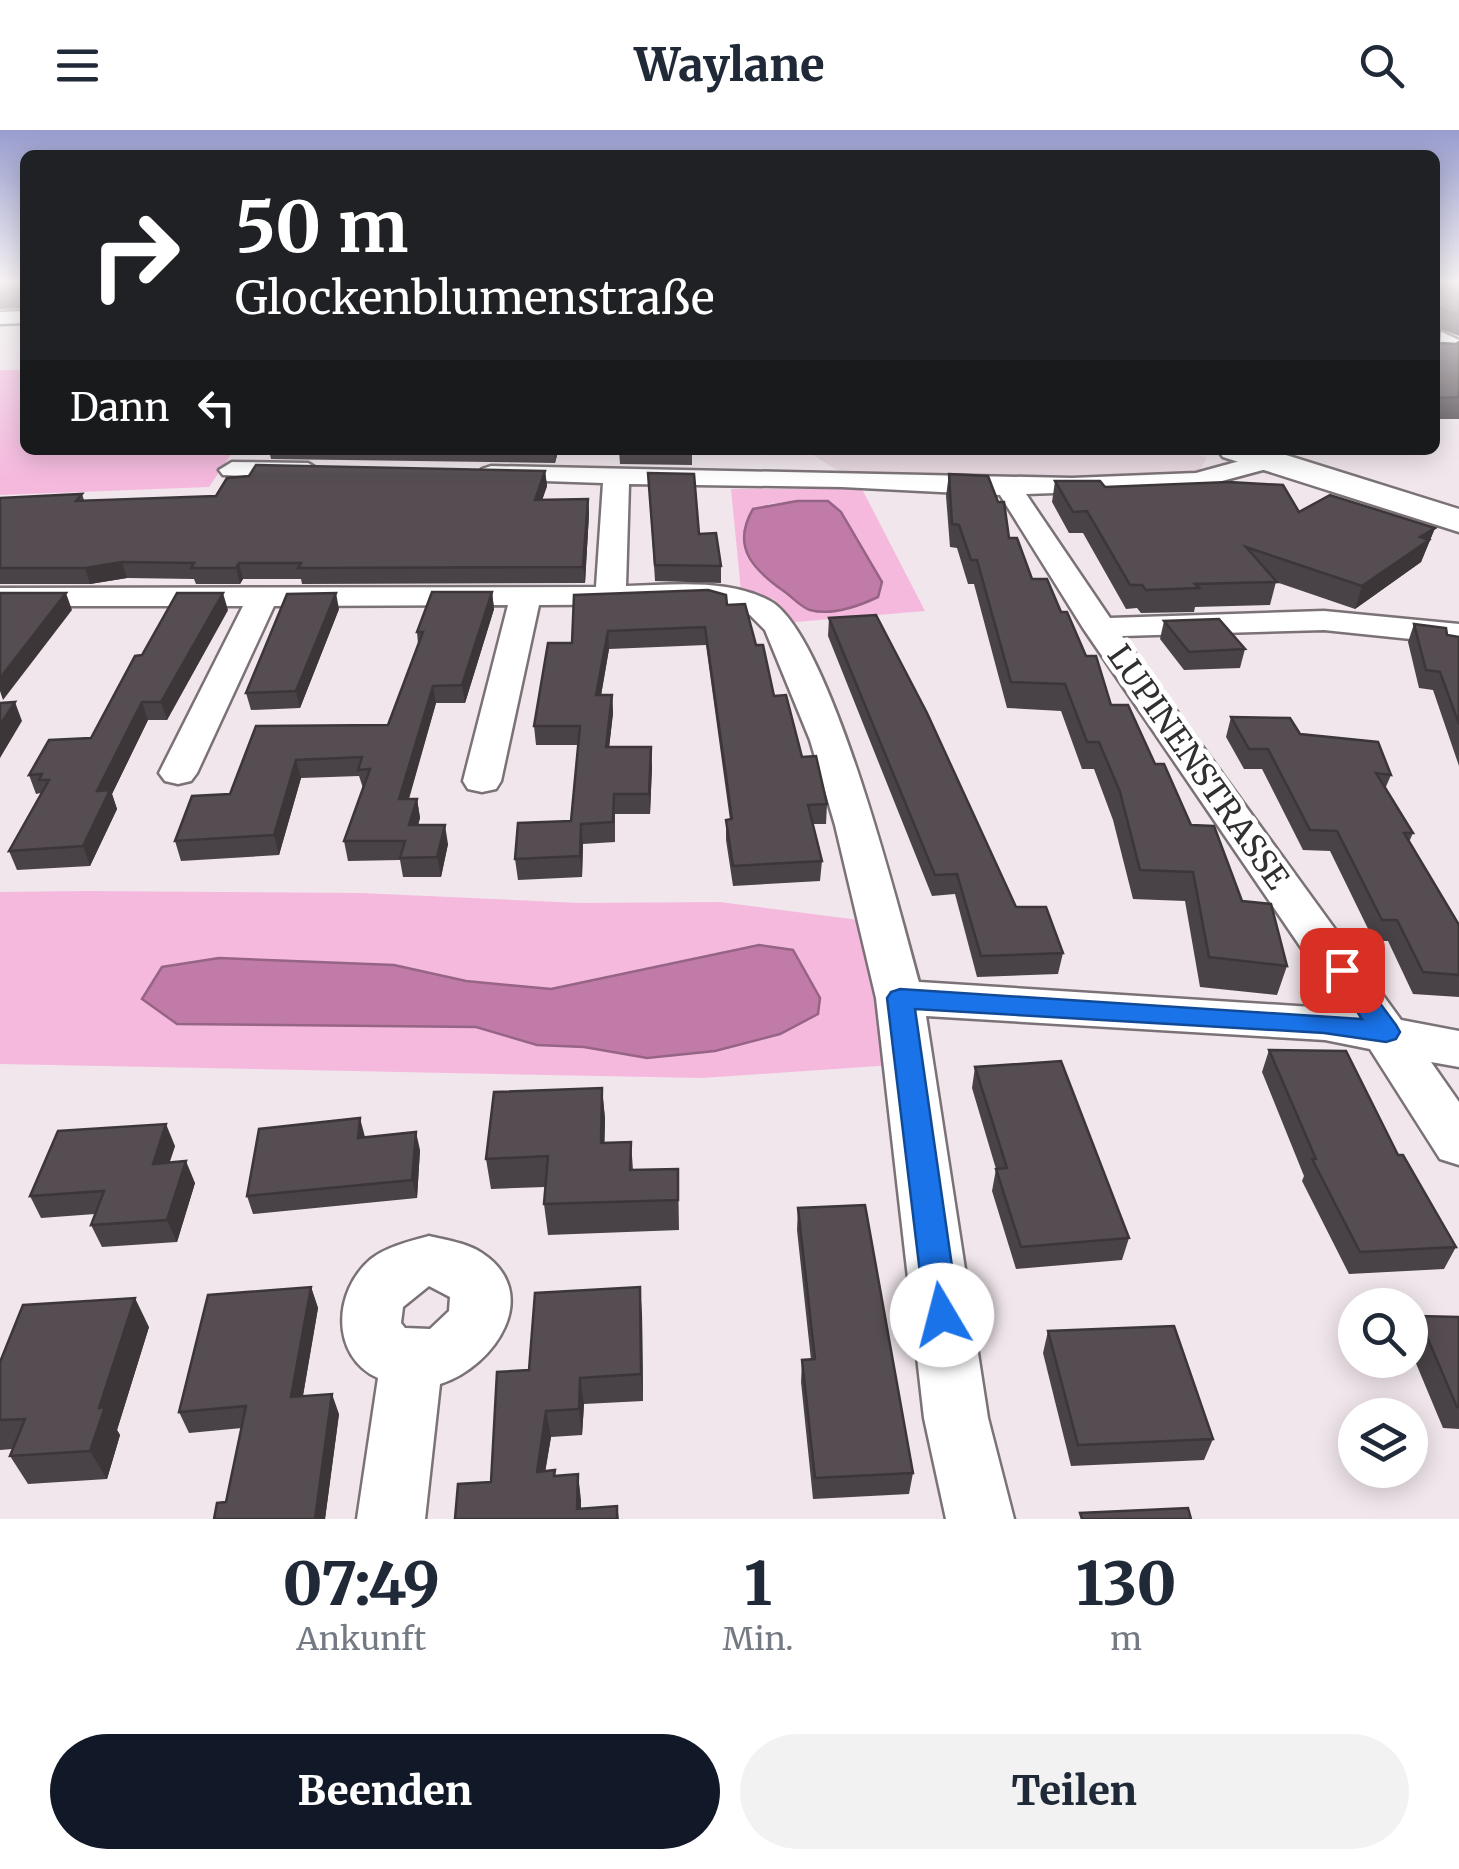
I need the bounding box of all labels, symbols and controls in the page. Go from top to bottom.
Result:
text: Waylane [634,37,825,93]
icon: menu [50,38,105,93]
icon: search [1354,38,1409,93]
text: 50 m [235,183,408,271]
icon: right [70,190,200,320]
text: Glockenblumenstraße [235,270,714,326]
icon: left [189,380,244,435]
text: Dann [70,384,169,431]
street label: LUPINENSTRASSE [1099,637,1298,897]
pin [1300,928,1385,1013]
icon: arrive [1315,943,1370,998]
position arrow [890,1263,994,1367]
map controls [1338,1288,1428,1488]
button: search [1338,1288,1428,1378]
button: layers [1338,1398,1428,1488]
text: 07:49 [282,1546,440,1621]
text: 1 [744,1546,772,1621]
text: 130 [1076,1546,1177,1621]
text: Ankunft [296,1619,426,1659]
text: Min. [722,1619,793,1659]
text: m [1110,1619,1142,1659]
button: Beenden [50,1734,720,1849]
button: Teilen [740,1734,1409,1849]

